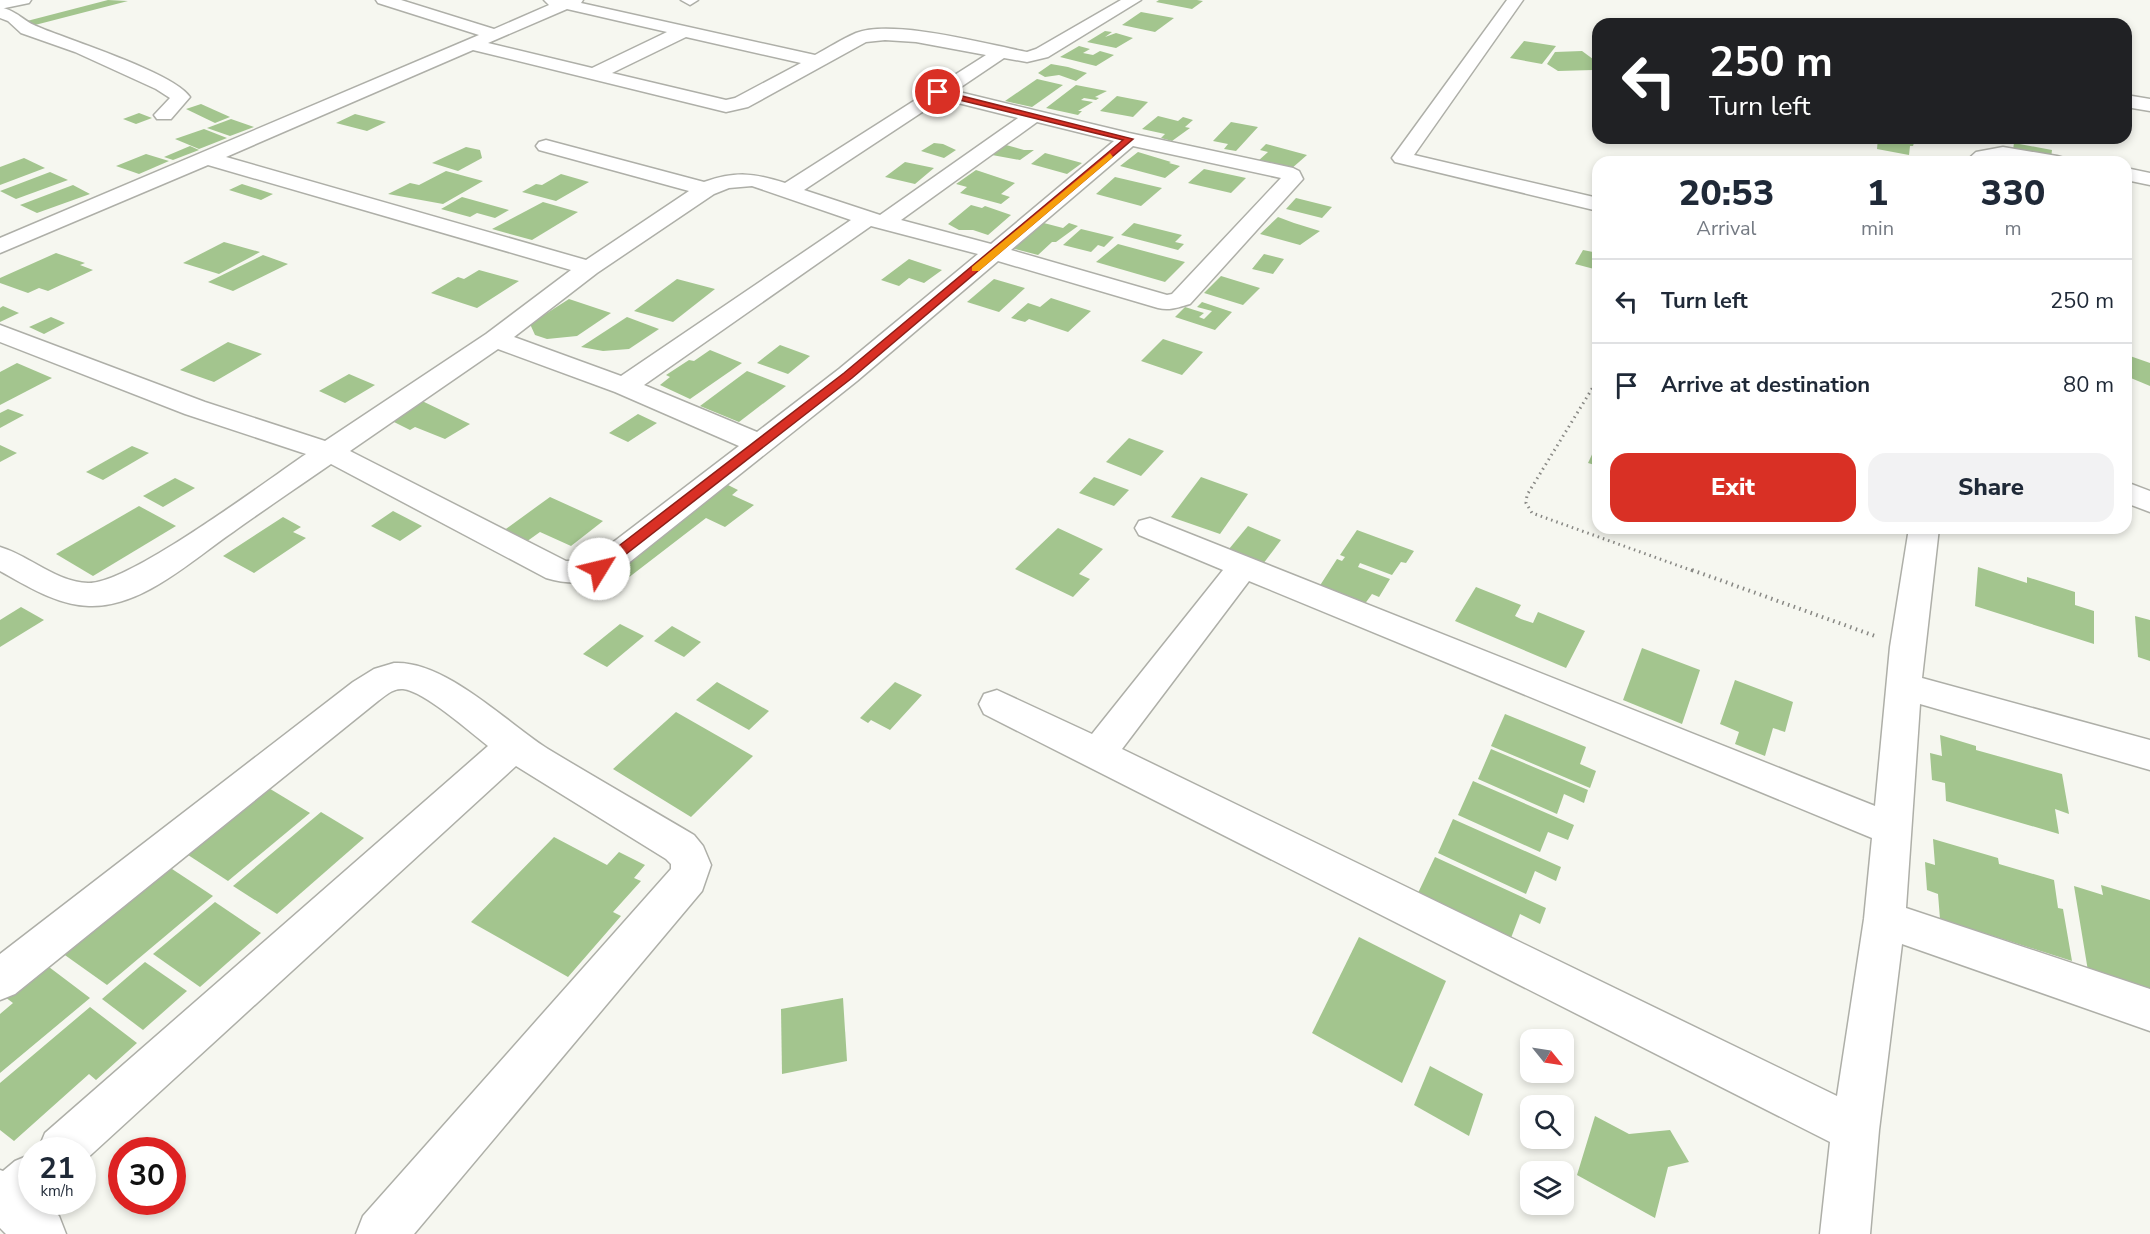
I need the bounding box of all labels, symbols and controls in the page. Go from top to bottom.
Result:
text: 250 m [1709,34,1833,91]
icon: left [1610,42,1688,120]
pin [912,66,963,117]
icon: arrive [921,75,954,108]
text: Turn left [1709,88,1810,125]
text: 20:53 [1679,169,1774,218]
text: 1 [1867,169,1888,218]
text: 330 [1981,169,2045,218]
text: Arrival [1696,215,1757,242]
text: min [1861,215,1894,242]
text: m [2004,215,2022,242]
icon: left [1610,285,1643,318]
text: Turn left [1661,286,1748,316]
text: 250 m [2050,286,2114,316]
icon: arrive [1610,369,1643,402]
text: Arrive at destination [1661,370,1870,400]
text: 80 m [2063,370,2114,400]
button: Exit [1610,453,1856,522]
button: Share [1868,453,2114,522]
position arrow [567,537,631,601]
north arrow [1520,1029,1574,1083]
map controls [1520,1029,1574,1215]
button: search [1520,1095,1574,1149]
speed limit sign: 30 [108,1137,186,1215]
text: 21 [39,1148,75,1189]
button: layers [1520,1161,1574,1215]
text: km/h [40,1181,74,1201]

